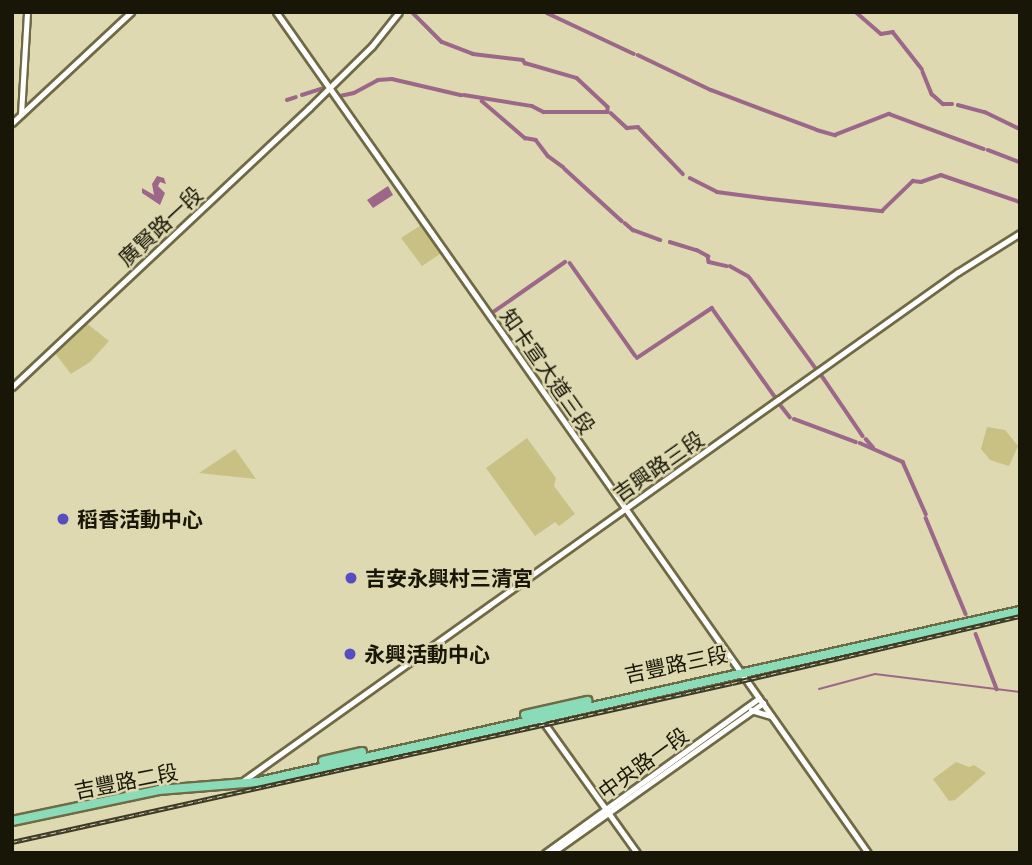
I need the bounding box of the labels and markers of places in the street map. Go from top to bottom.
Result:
place label: 稻香活動中心 [77,506,203,532]
marker: 稻香活動中心 [55,511,71,527]
place label: 吉安永興村三清宮 [365,565,533,591]
marker: 吉安永興村三清宮 [343,570,359,586]
place label: 永興活動中心 [364,641,490,667]
marker: 永興活動中心 [342,646,358,662]

